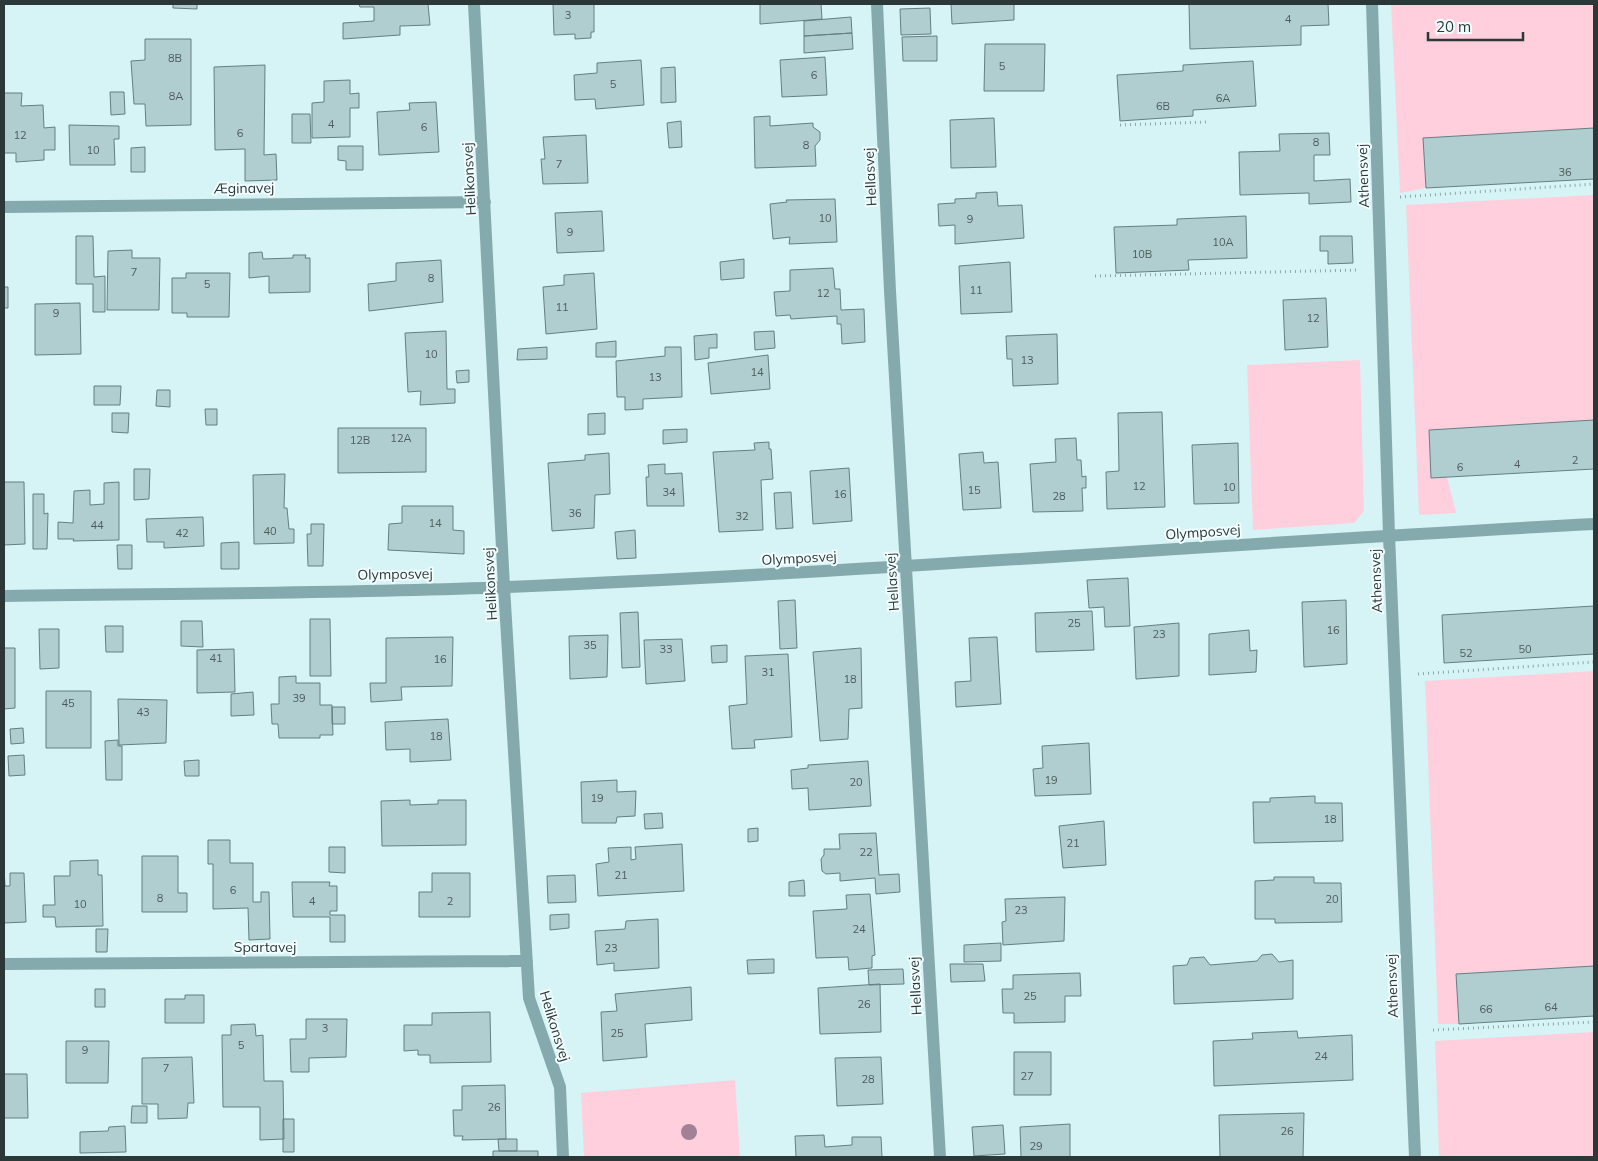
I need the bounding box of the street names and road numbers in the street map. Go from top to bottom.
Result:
street label: Helikonsvej [458,142,480,216]
street label: Athensvej [1353,144,1373,208]
street label: Hellasvej [859,147,881,207]
street label: Æginavej [213,178,274,198]
street label: Olymposvej [1165,520,1241,544]
street label: Helikonsvej [479,547,501,621]
street label: Olymposvej [761,547,837,569]
street label: Athensvej [1366,549,1386,613]
street label: Hellasvej [881,552,903,612]
street label: Olymposvej [357,564,433,584]
street label: Spartavej [234,938,296,956]
street label: Athensvej [1382,954,1402,1018]
street label: Hellasvej [904,956,926,1016]
street label: Helikonsvej [536,988,574,1064]

